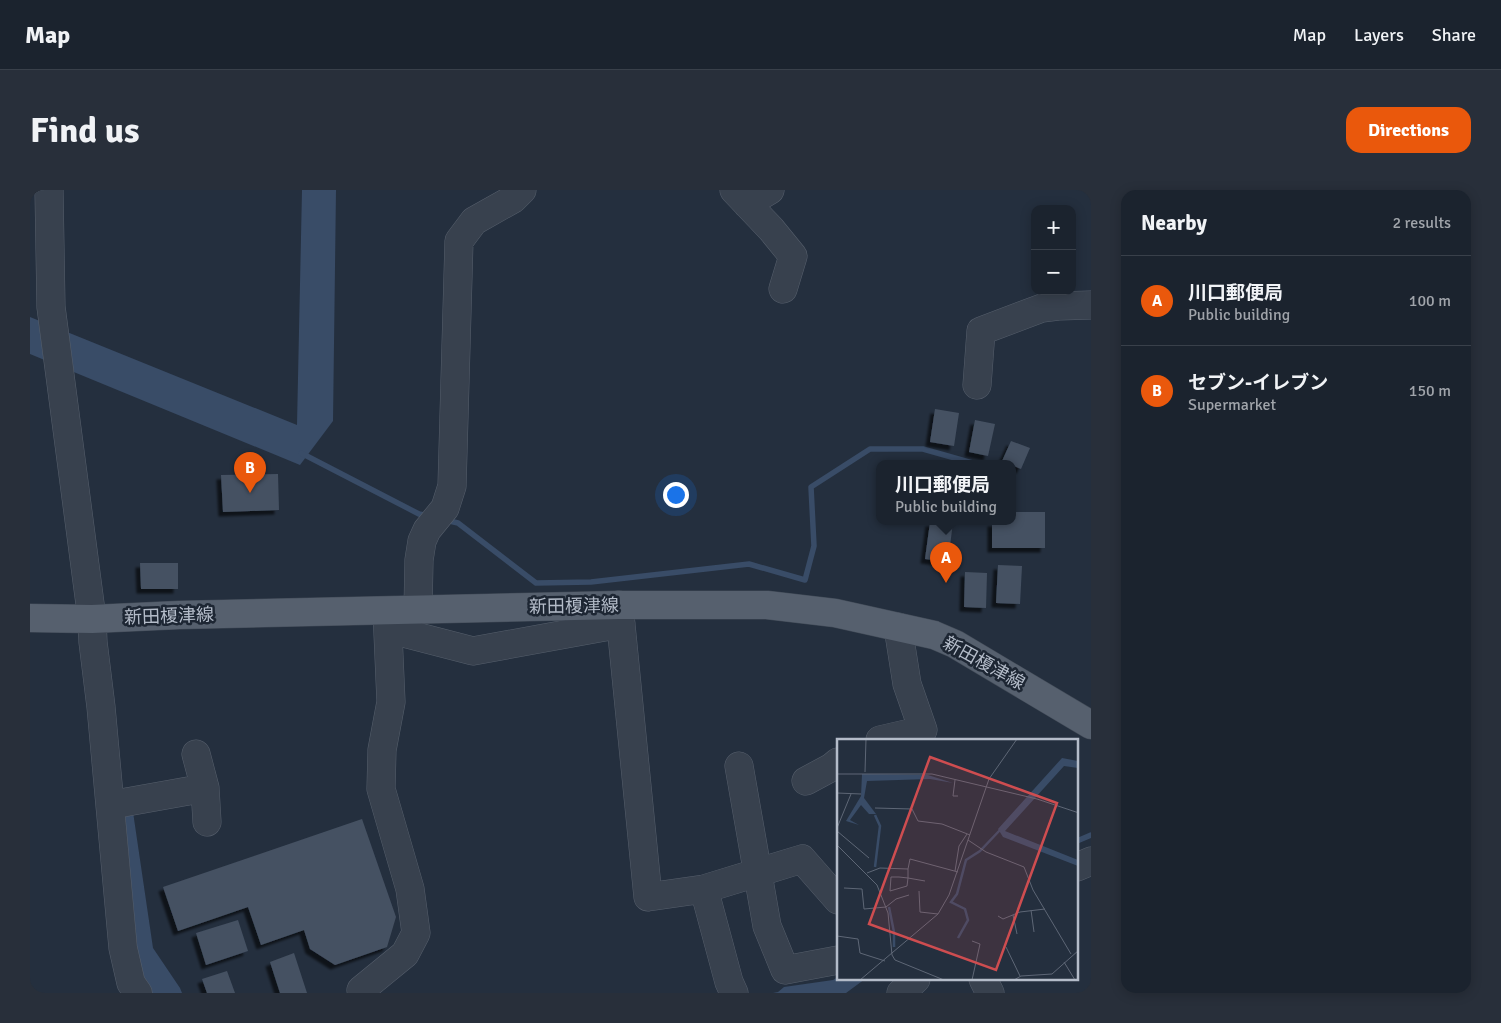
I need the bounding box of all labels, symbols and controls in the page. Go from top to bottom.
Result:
text: Map [25,20,70,50]
text: Map [1293,24,1326,46]
text: Layers [1354,24,1404,46]
text: Share [1432,24,1476,46]
button: Directions [1346,107,1471,153]
text: Find us [30,109,140,152]
map controls [1031,205,1076,295]
button: + [1031,205,1076,250]
text: Nearby [1141,210,1207,236]
text: 2 results [1392,213,1451,233]
button: − [1031,250,1076,295]
text: 川口郵便局 [1188,281,1283,305]
text: A [1152,291,1162,311]
text: 100 m [1409,291,1451,311]
text: Public building [1188,305,1290,325]
text: セブン-イレブン [1188,371,1328,395]
text: B [1152,381,1162,401]
text: 150 m [1409,381,1451,401]
text: Supermarket [1188,395,1276,415]
pin: B [234,452,266,493]
popup [876,460,1016,525]
text: 川口郵便局 [895,473,990,497]
your location [663,482,689,508]
text: Public building [895,497,997,517]
pin: A [930,542,962,583]
street label: 新田榎津線 [529,594,619,618]
street label: 新田榎津線 [124,603,214,629]
street label: 新田榎津線 [939,632,1029,694]
inset map [837,739,1078,980]

